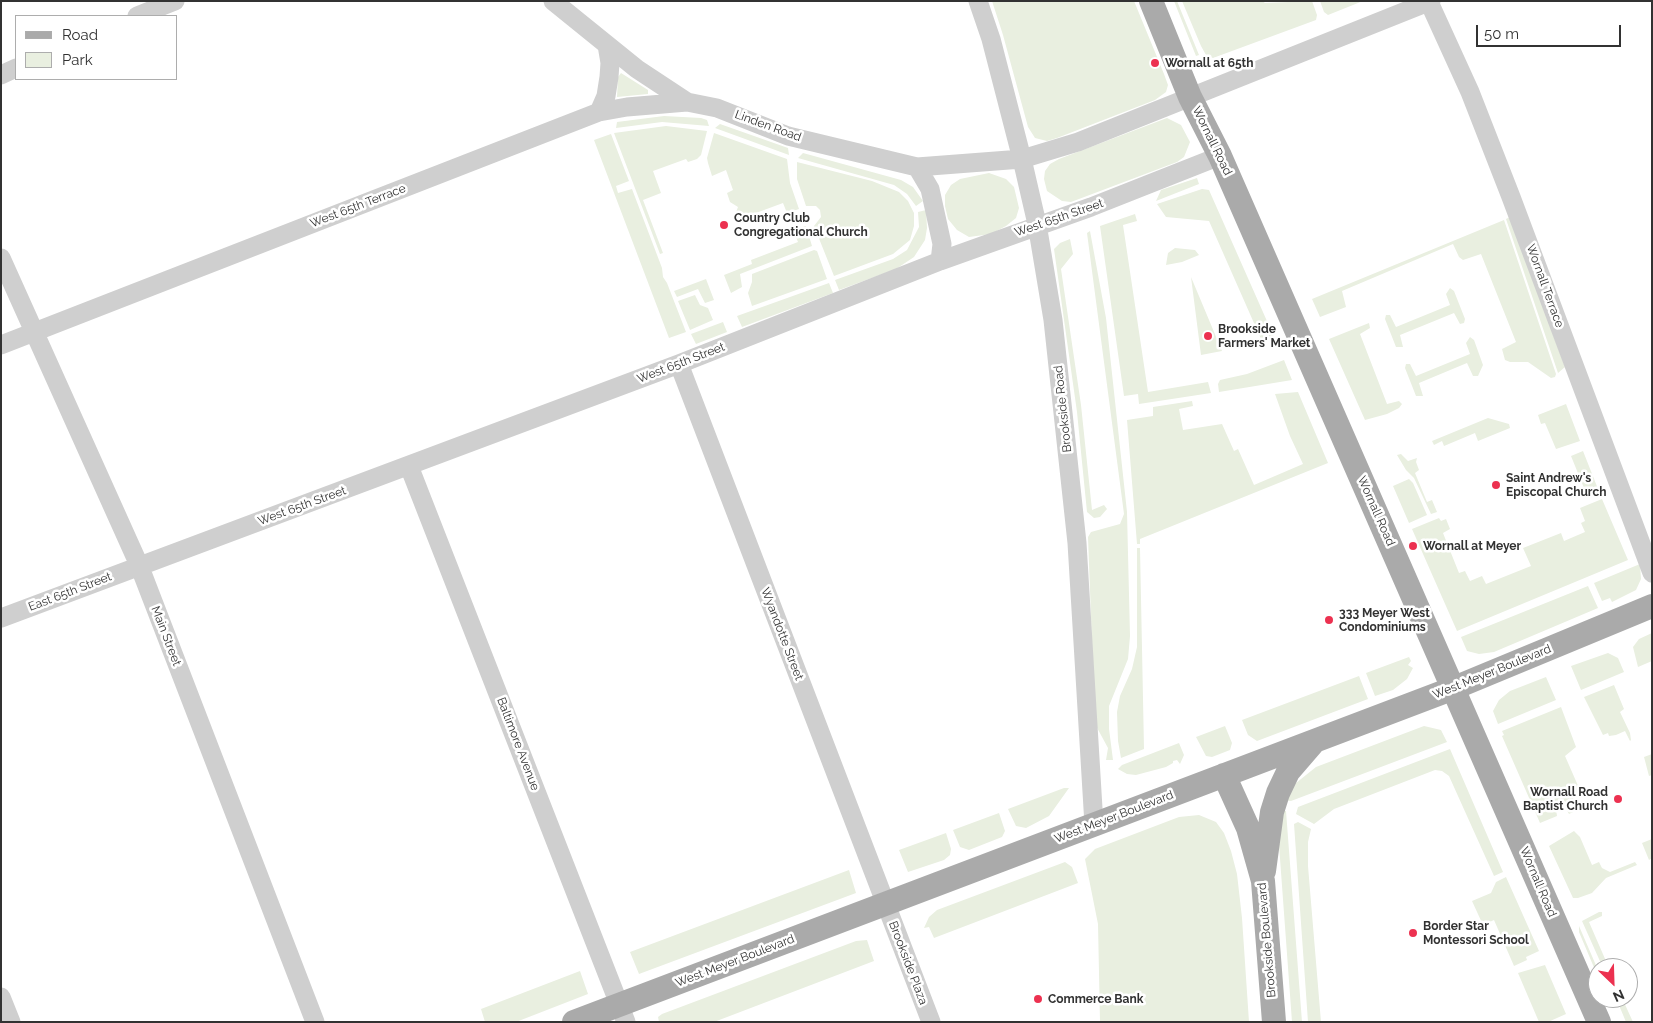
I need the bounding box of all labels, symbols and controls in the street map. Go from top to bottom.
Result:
legend [15,15,178,80]
scale bar [1478,15,1623,47]
text: 50 m [1484,25,1519,43]
text: Road [62,26,98,44]
text: Park [62,51,93,69]
place label: Wornall at 65th [1165,56,1253,70]
marker: Wornall at 65th [1149,57,1161,69]
street label: Wornall Road [1189,104,1235,178]
street label: Linden Road [733,107,803,145]
street label: West 65th Terrace [308,181,408,231]
street label: West 65th Street [1013,196,1105,240]
place label: Country Club Congregational Church [734,211,868,239]
marker: Country Club Congregational Church [718,219,730,231]
street label: Wornall Terrace [1523,242,1567,330]
place label: Brookside Farmers' Market [1218,322,1310,350]
marker: Brookside Farmers' Market [1202,330,1214,342]
street label: West 65th Street [635,340,727,386]
street label: Brookside Road [1051,365,1075,453]
place label: Saint Andrew's Episcopal Church [1506,471,1606,499]
street label: Wornall Road [1354,474,1398,548]
marker: Saint Andrew's Episcopal Church [1490,479,1502,491]
street label: West 65th Street [256,483,348,529]
place label: Wornall at Meyer [1423,539,1521,553]
marker: Wornall at Meyer [1407,540,1419,552]
street label: East 65th Street [26,570,114,614]
street label: Wyandotte Street [758,586,806,682]
street label: Main Street [148,604,184,668]
place label: 333 Meyer West Condominiums [1339,606,1430,634]
marker: 333 Meyer West Condominiums [1323,614,1335,626]
street label: West Meyer Boulevard [1431,642,1553,702]
street label: Baltimore Avenue [494,695,542,793]
place label: Wornall Road Baptist Church [1523,785,1608,813]
street label: West Meyer Boulevard [1052,788,1176,846]
marker: Wornall Road Baptist Church [1612,793,1624,805]
street label: Wornall Road [1517,845,1559,919]
street label: Brookside Boulevard [1255,882,1279,998]
street label: Brookside Plaza [885,919,931,1007]
place label: Border Star Montessori School [1423,919,1529,947]
marker: Border Star Montessori School [1407,927,1419,939]
street label: West Meyer Boulevard [673,932,797,990]
north arrow [1588,958,1638,1008]
text: N [1611,986,1627,1005]
place label: Commerce Bank [1048,992,1143,1006]
marker: Commerce Bank [1032,993,1044,1005]

